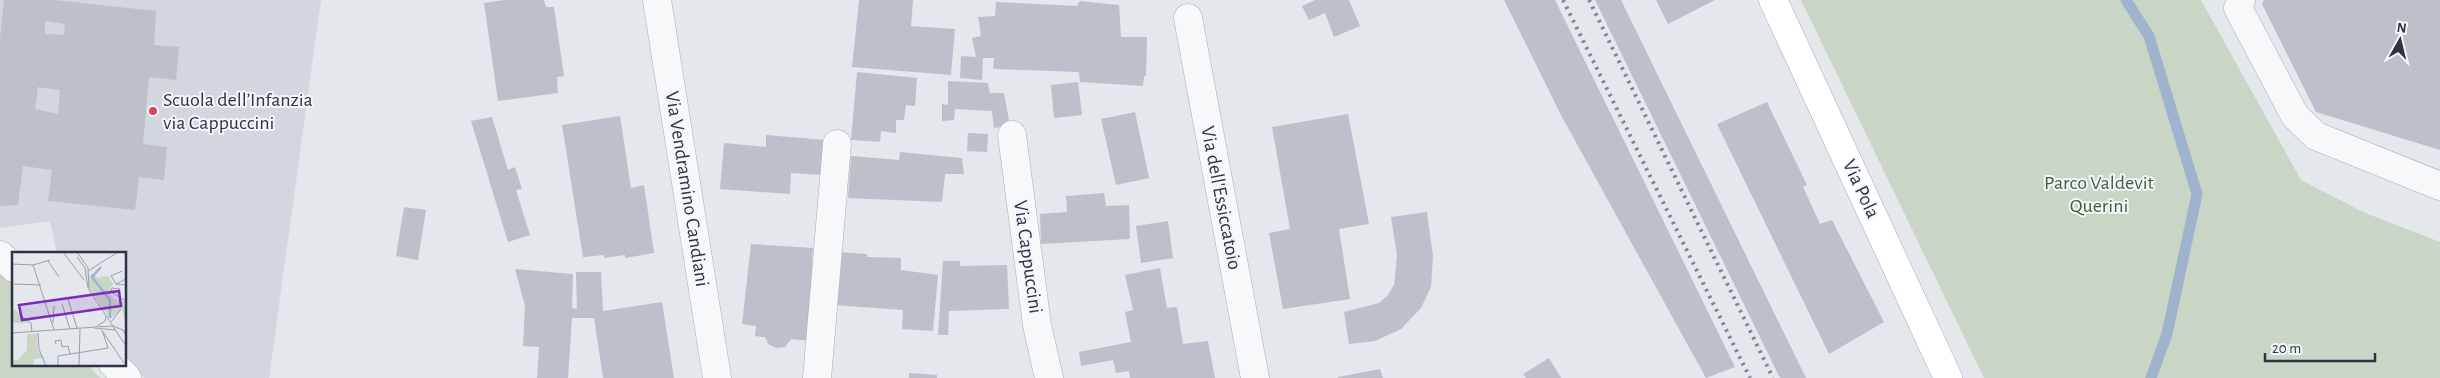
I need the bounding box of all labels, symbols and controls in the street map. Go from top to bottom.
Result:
north arrow [2375,15,2425,65]
text: N [2396,21,2407,36]
place label: Scuola dell’Infanzia via Cappuccini [163,90,313,133]
street label: Via Vendramino Candiani [662,90,712,288]
marker: Scuola dell’Infanzia via Cappuccini [147,105,159,117]
street label: Via dell'Essiccatoio [1197,125,1245,271]
street label: Via Pola [1839,157,1883,221]
park label: Parco Valdevit Querini [2044,173,2155,216]
street label: Via Cappuccini [1010,199,1046,315]
inset map [12,252,126,366]
scale bar [2265,330,2375,362]
text: 20 m [2272,341,2301,356]

